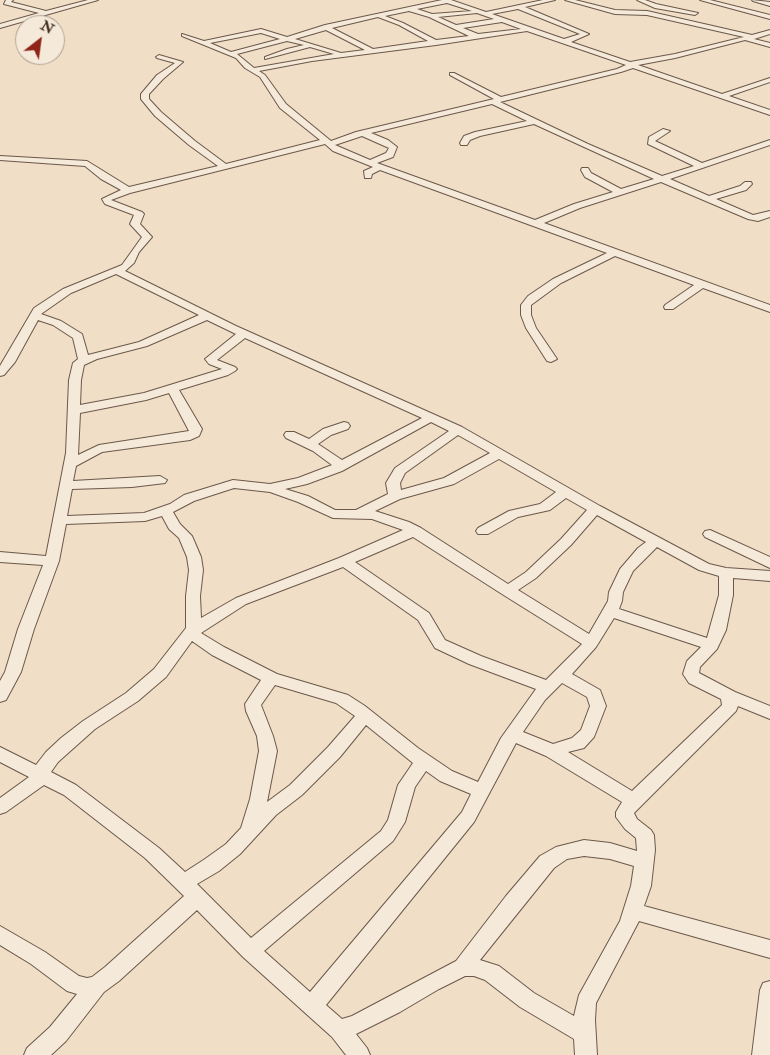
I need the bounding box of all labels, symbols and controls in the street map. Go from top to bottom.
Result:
north arrow [15,15,65,65]
text: N [38,17,57,38]

